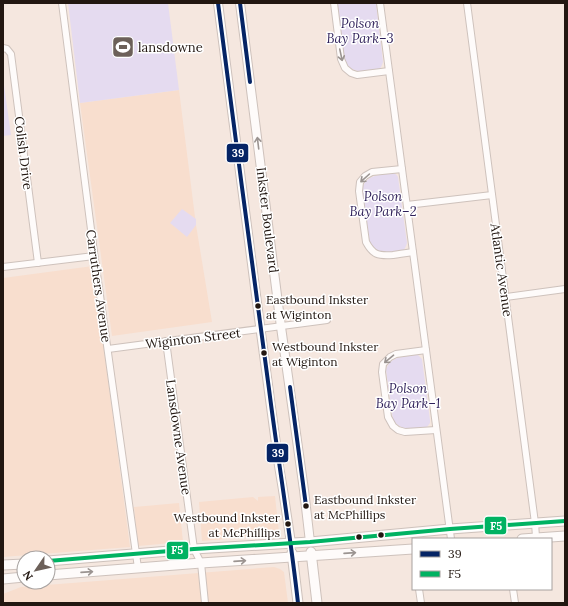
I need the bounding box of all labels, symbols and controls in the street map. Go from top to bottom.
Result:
park label: Polson Bay Park–3 [326,15,394,47]
sports icon: lansdowne [110,34,136,60]
place label: lansdowne [138,39,203,56]
one-way arrow [338,49,346,62]
street label: Colish Drive [11,115,36,191]
one-way arrow [254,137,262,150]
line badge: 39 [226,143,249,163]
text: 39 [232,146,244,160]
street label: Inkster Boulevard [253,166,282,274]
one-way arrow [360,173,370,182]
park label: Polson Bay Park–2 [350,188,417,220]
street label: Atlantic Avenue [486,221,516,318]
street label: Carruthers Avenue [82,229,115,344]
place label: Eastbound Inkster at Wiginton [266,292,369,322]
marker: Eastbound Inkster at Wiginton [253,301,263,311]
street label: Wiginton Street [144,324,242,353]
place label: Westbound Inkster at Wiginton [272,339,379,369]
marker: Westbound Inkster at Wiginton [259,348,269,358]
one-way arrow [384,354,395,363]
street label: Lansdowne Avenue [162,378,195,496]
park label: Polson Bay Park–1 [376,380,440,412]
line badge: 39 [266,443,289,463]
text: 39 [272,446,284,460]
place label: Eastbound Inkster at McPhillips [314,492,417,522]
marker: Eastbound Inkster at McPhillips [301,501,311,511]
place label: Westbound Inkster at McPhillips [173,510,281,540]
line badge: F5 [484,516,507,535]
marker: Westbound Inkster at McPhillips [283,519,293,529]
text: F5 [490,519,502,533]
unlabelled marker [376,530,386,540]
unlabelled marker [354,532,364,542]
legend [412,538,552,590]
line badge: F5 [166,541,189,560]
text: F5 [171,543,183,557]
text: 39 [448,546,462,561]
north arrow [16,550,56,590]
one-way arrow [343,550,356,557]
one-way arrow [233,557,246,564]
text: F5 [448,566,461,581]
text: N [19,568,36,583]
one-way arrow [80,569,93,576]

